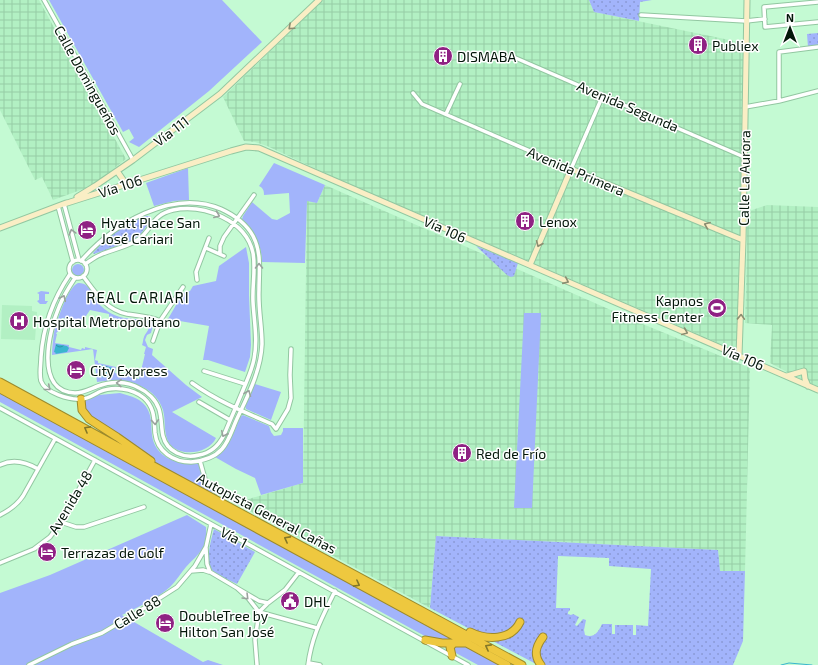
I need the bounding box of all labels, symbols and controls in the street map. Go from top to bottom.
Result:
north arrow [770,8,810,48]
text: N [786,11,794,24]
street label: Calle Domingueños [51,22,125,138]
one-way arrow [289,22,296,29]
building icon: Publiex [687,34,709,56]
place label: Publiex [712,37,759,54]
building icon: DISMABA [432,45,454,67]
place label: DISMABA [457,48,516,65]
street label: Avenida Segunda [575,77,681,135]
street label: Vía 111 [150,112,192,150]
street label: Calle La Aurora [735,130,753,226]
street label: Avenida Primera [525,143,627,199]
street label: Vía 106 [96,171,144,201]
building icon: Lenox [514,210,536,232]
one-way arrow [214,211,221,219]
street label: Vía 106 [421,212,469,246]
place label: Lenox [539,213,578,230]
place label: Hyatt Place San José Cariari [101,214,200,247]
hotel icon: Hyatt Place San José Cariari [76,219,98,241]
one-way arrow [704,222,711,230]
one-way arrow [68,229,76,235]
one-way arrow [536,239,544,247]
one-way arrow [255,263,263,269]
one-way arrow [561,276,569,284]
district label: REAL CARIARI [86,288,190,306]
place label: Kapnos Fitness Center [612,292,703,325]
one-way arrow [58,295,66,302]
sports icon: Kapnos Fitness Center [706,297,728,319]
hospital icon: Hospital Metropolitano [8,310,30,332]
place label: Hospital Metropolitano [33,313,180,330]
one-way arrow [737,314,745,320]
one-way arrow [681,327,688,335]
street label: Vía 106 [719,340,767,374]
hotel icon: City Express [65,359,87,381]
place label: City Express [90,362,168,379]
one-way arrow [115,379,121,387]
one-way arrow [43,383,50,390]
one-way arrow [244,390,252,397]
one-way arrow [150,419,159,425]
one-way arrow [84,427,91,434]
one-way arrow [221,430,229,438]
building icon: Red de Frío [451,442,473,464]
place label: Red de Frío [476,445,546,462]
street label: Avenida 48 [44,467,96,537]
street label: Autopista General Cañas [194,469,340,557]
street label: Vía 1 [217,523,251,551]
one-way arrow [284,536,291,543]
hotel icon: Terrazas de Golf [36,541,58,563]
place label: Terrazas de Golf [61,544,165,561]
one-way arrow [353,579,360,586]
public building icon: DHL [279,590,301,612]
street label: Calle 88 [110,591,164,633]
one-way arrow [241,592,249,600]
place label: DHL [304,593,330,610]
place label: DoubleTree by Hilton San José [179,607,274,640]
hotel icon: DoubleTree by Hilton San José [154,612,176,634]
one-way arrow [484,644,492,651]

